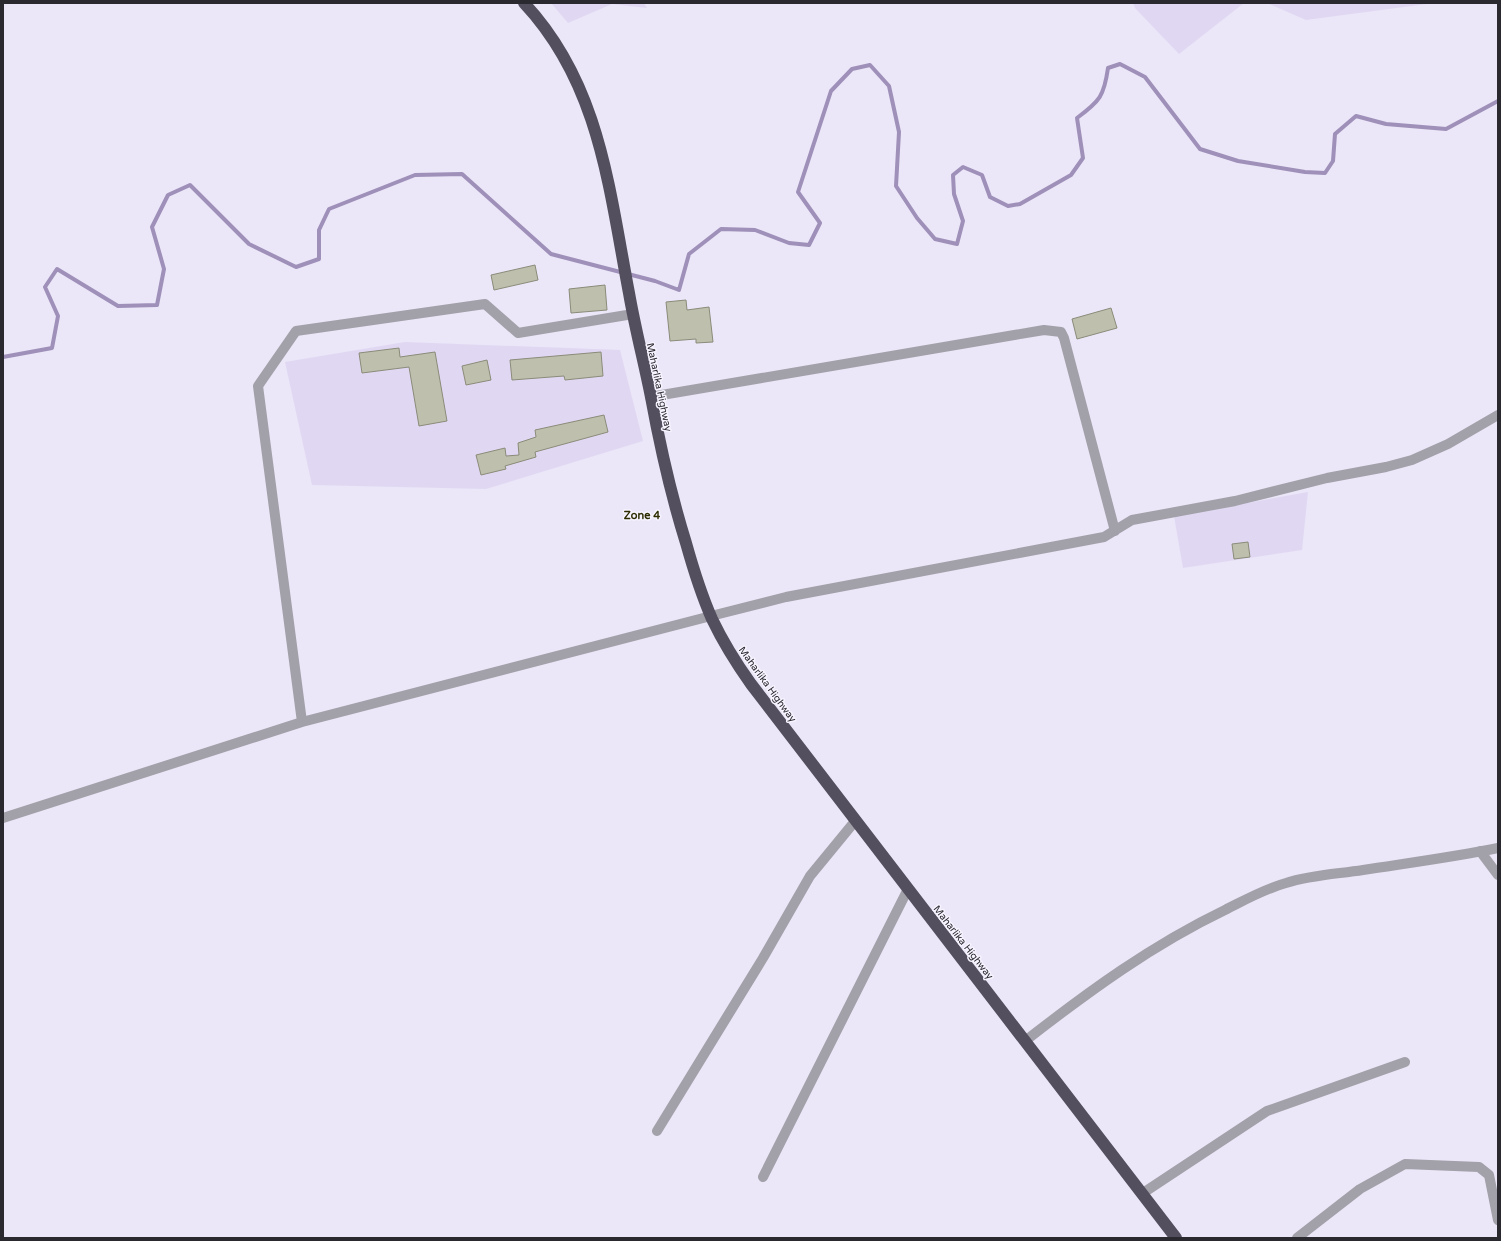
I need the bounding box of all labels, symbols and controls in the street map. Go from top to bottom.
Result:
street label: Maharlika Highway [644,342,674,433]
district label: Zone 4 [624,509,660,522]
street label: Maharlika Highway [736,644,799,725]
street label: Maharlika Highway [931,903,996,982]

